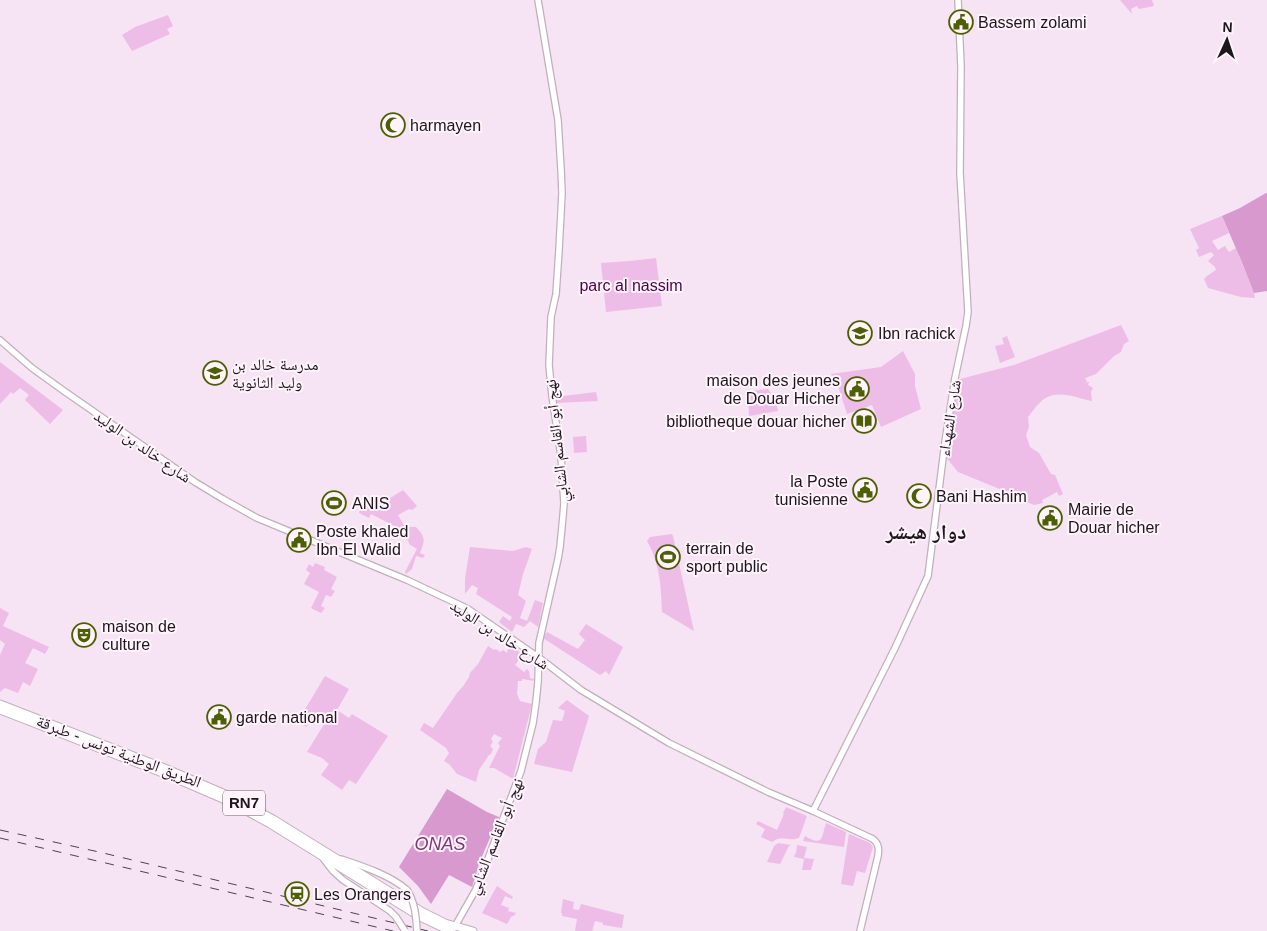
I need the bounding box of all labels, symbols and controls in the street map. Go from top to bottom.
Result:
public building icon: Bassem zolami [948,9,974,35]
place label: Bassem zolami [978,14,1086,31]
north arrow [1202,15,1252,65]
text: N [1222,19,1233,35]
mosque icon: harmayen [380,112,406,138]
place label: harmayen [410,117,481,134]
park label: parc al nassim [579,277,683,294]
school or university icon: Ibn rachick [847,320,873,346]
place label: Ibn rachick [878,325,956,342]
place label: مدرسة خالد بن وليد الثانوية [232,356,319,392]
school or university icon: مدرسة خالد بن وليد الثانوية [202,360,228,386]
place label: maison des jeunes de Douar Hicher [707,372,841,407]
public building icon: maison des jeunes de Douar Hicher [844,376,870,402]
street label: نهج أبو القاسم الشابي [541,378,575,504]
street label: شارع الشهداء [935,379,966,458]
street label: شارع خالد بن الوليد [90,407,194,488]
library icon: bibliotheque douar hicher [851,408,877,434]
place label: bibliotheque douar hicher [666,413,847,430]
place label: la Poste tunisienne [775,473,848,508]
public building icon: la Poste tunisienne [852,477,878,503]
mosque icon: Bani Hashim [906,483,932,509]
place label: Bani Hashim [936,488,1027,505]
sports icon: ANIS [321,490,347,516]
place label: ANIS [352,495,389,512]
place label: Mairie de Douar hicher [1068,501,1160,536]
public building icon: Mairie de Douar hicher [1037,505,1063,531]
district label: دوار هيشر [885,520,966,544]
place label: Poste khaled Ibn El Walid [316,523,409,558]
public building icon: Poste khaled Ibn El Walid [286,527,312,553]
place label: terrain de sport public [686,540,768,575]
sports icon: terrain de sport public [655,544,681,570]
street label: شارع خالد بن الوليد [446,596,552,674]
place label: maison de culture [102,618,176,653]
theatre icon: maison de culture [71,622,97,648]
public building icon: garde national [206,704,232,730]
place label: garde national [236,709,337,726]
street label: الطريق الوطنية تونس - طبرقة [33,712,203,793]
street label: نهج أبو القاسم الشابي [464,775,530,898]
road number: RN7 [223,790,265,816]
water label: ONAS [414,834,466,854]
station icon: Les Orangers [284,881,310,907]
place label: Les Orangers [314,886,411,903]

